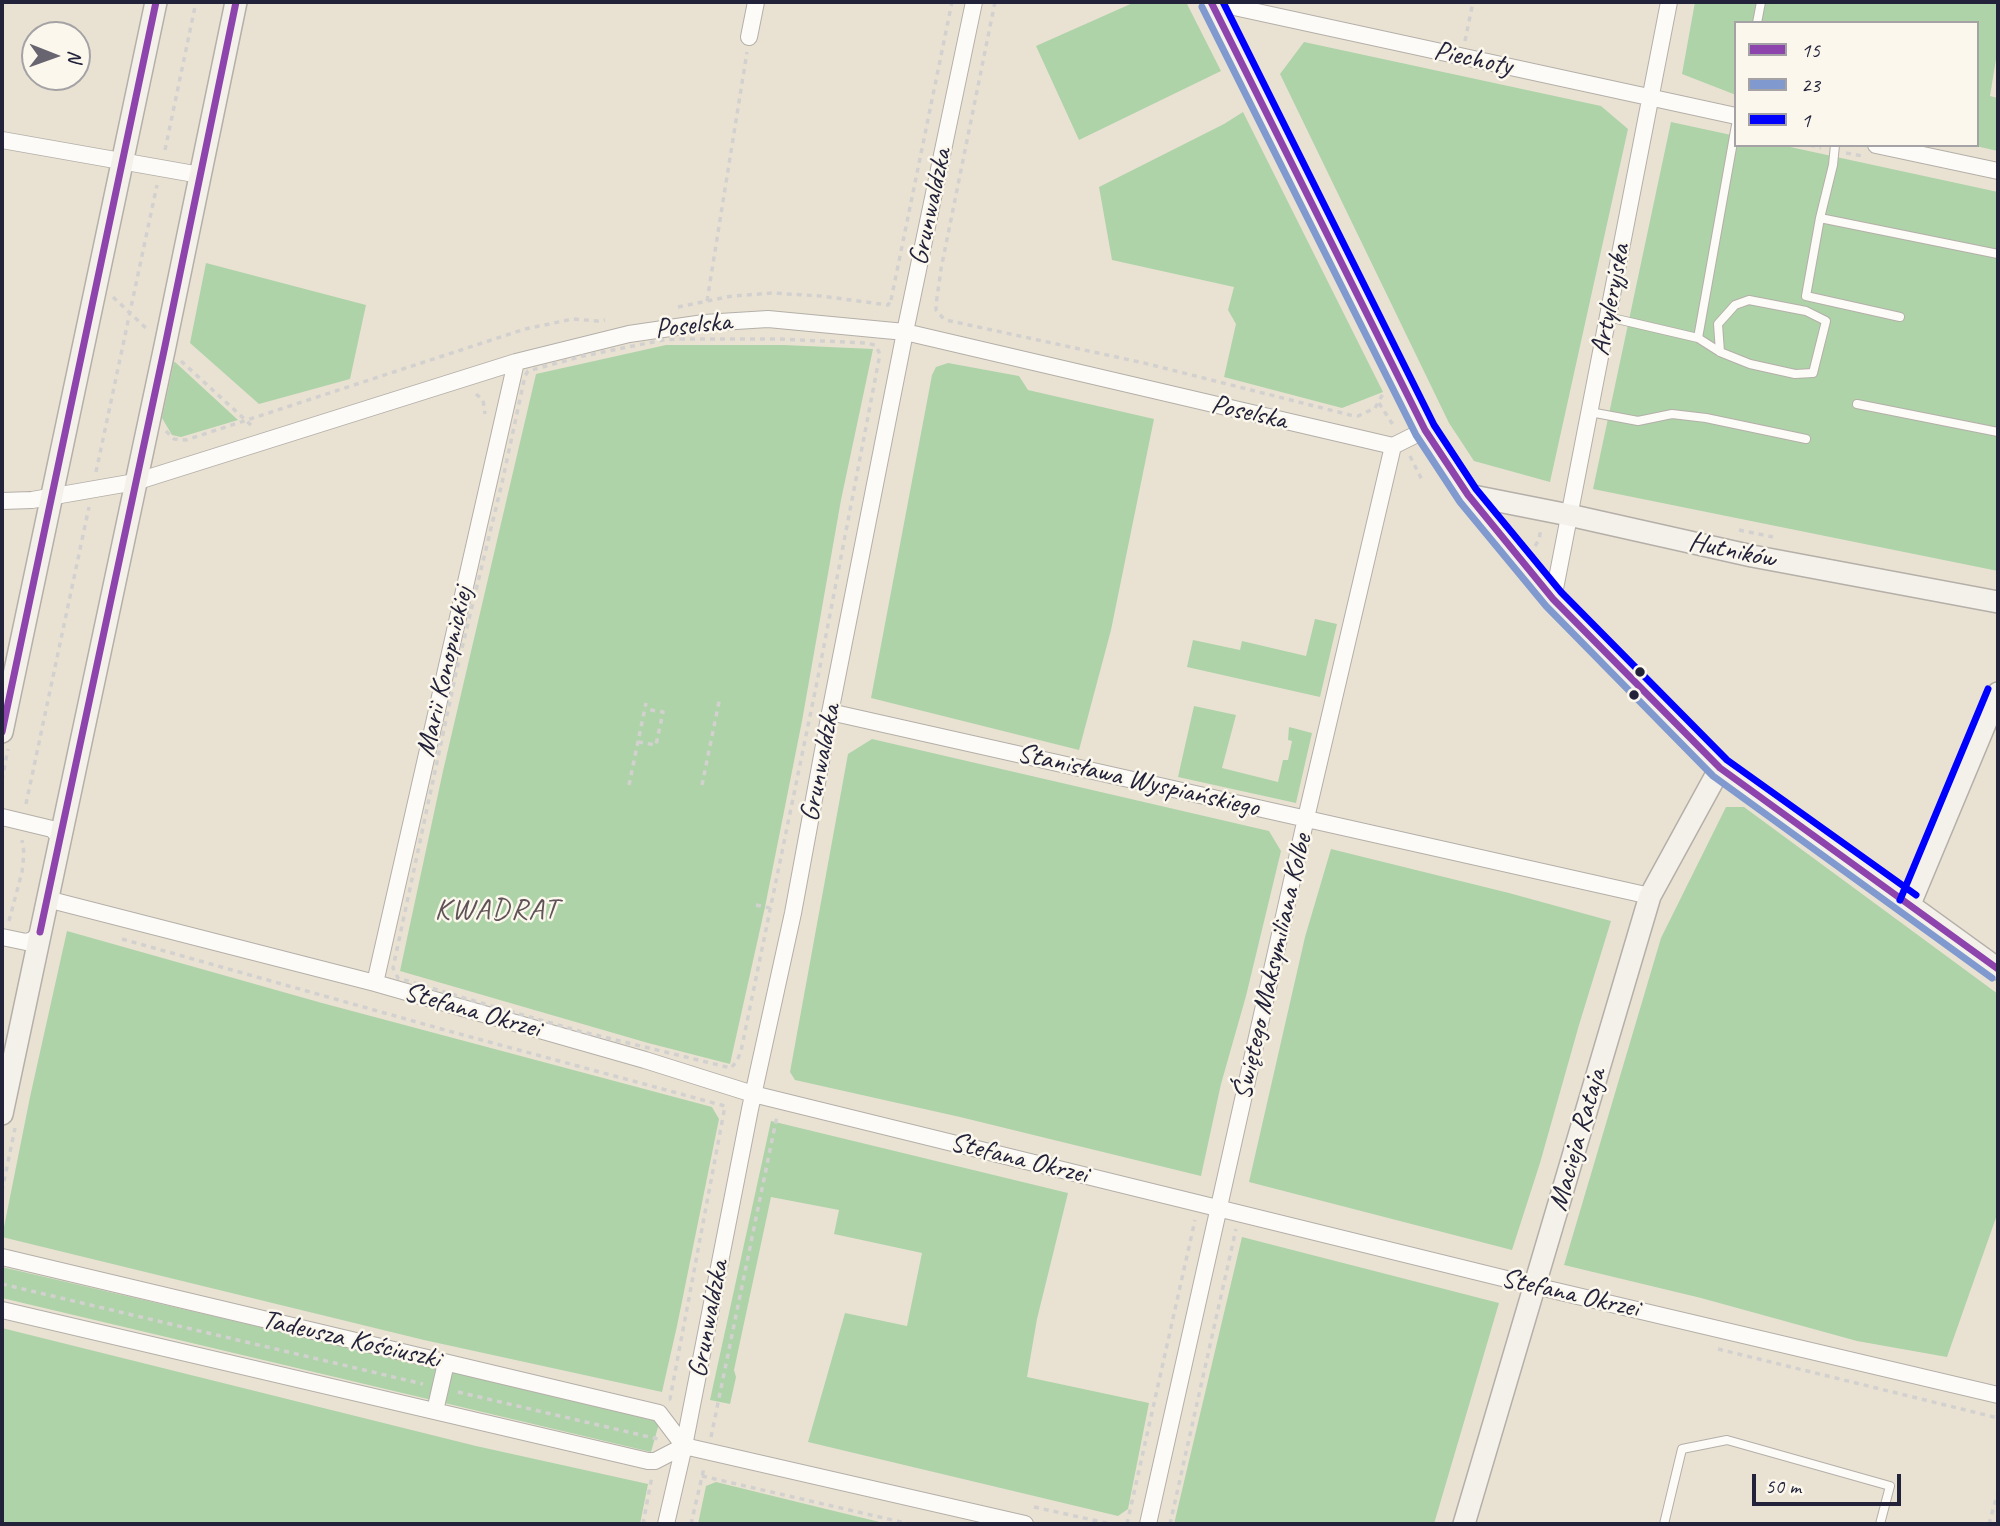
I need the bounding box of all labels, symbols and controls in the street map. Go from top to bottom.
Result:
north arrow [21,21,91,91]
legend [1734,21,1979,147]
street label: Piechoty [1431,34,1515,84]
text: 15 [1801,37,1820,63]
text: N [63,50,87,62]
text: 23 [1801,72,1820,98]
text: 1 [1801,107,1810,133]
street label: Grunwaldzka [902,145,960,269]
street label: Artyleryjska [1584,241,1638,359]
street label: Poselska [653,305,733,347]
street label: Poselska [1208,388,1290,438]
street label: Hutników [1686,525,1778,577]
street label: Marii Konopnickiej [409,584,481,760]
unlabelled marker [1633,665,1647,679]
unlabelled marker [1627,688,1641,702]
street label: Grunwaldzka [793,702,849,824]
street label: Stanisława Wyspiańskiego [1014,737,1262,825]
street label: Świętego Maksymiliana Kolbe [1226,831,1320,1103]
district label: KWADRAT [435,892,559,928]
street label: Stefana Okrzei [400,976,544,1046]
street label: Macieja Rataja [1542,1065,1614,1215]
street label: Stefana Okrzei [947,1126,1091,1192]
street label: Grunwaldzka [681,1258,737,1380]
street label: Stefana Okrzei [1498,1262,1642,1326]
street label: Tadeusza Kościuszki [259,1303,443,1377]
scale bar [1755,1460,1904,1504]
text: 50 m [1765,1473,1801,1499]

